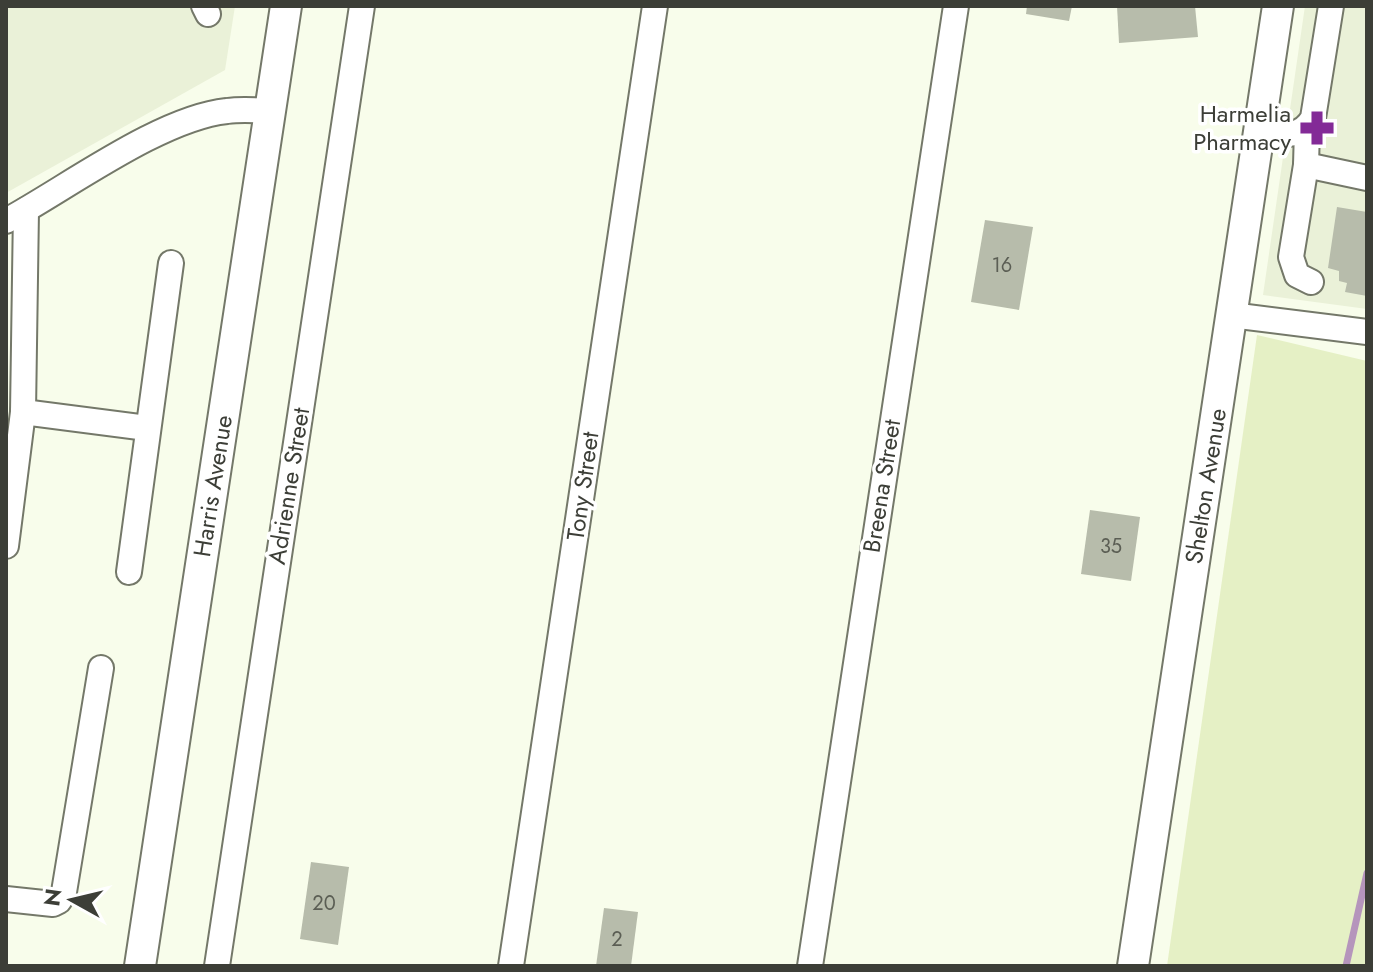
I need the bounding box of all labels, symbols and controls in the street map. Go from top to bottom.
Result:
place label: Harmelia Pharmacy [1193,96,1291,159]
pharmacy icon: Harmelia Pharmacy [1298,109,1336,147]
house number: 16 [992,251,1012,280]
street label: Adrienne Street [259,405,318,567]
street label: Shelton Avenue [1176,406,1235,566]
street label: Harris Avenue [184,413,241,559]
street label: Breena Street [854,416,909,555]
street label: Tony Street [558,429,607,543]
house number: 35 [1100,532,1122,561]
north arrow [32,860,112,940]
text: N [35,886,69,908]
house number: 20 [312,889,336,918]
house number: 2 [611,925,623,954]

